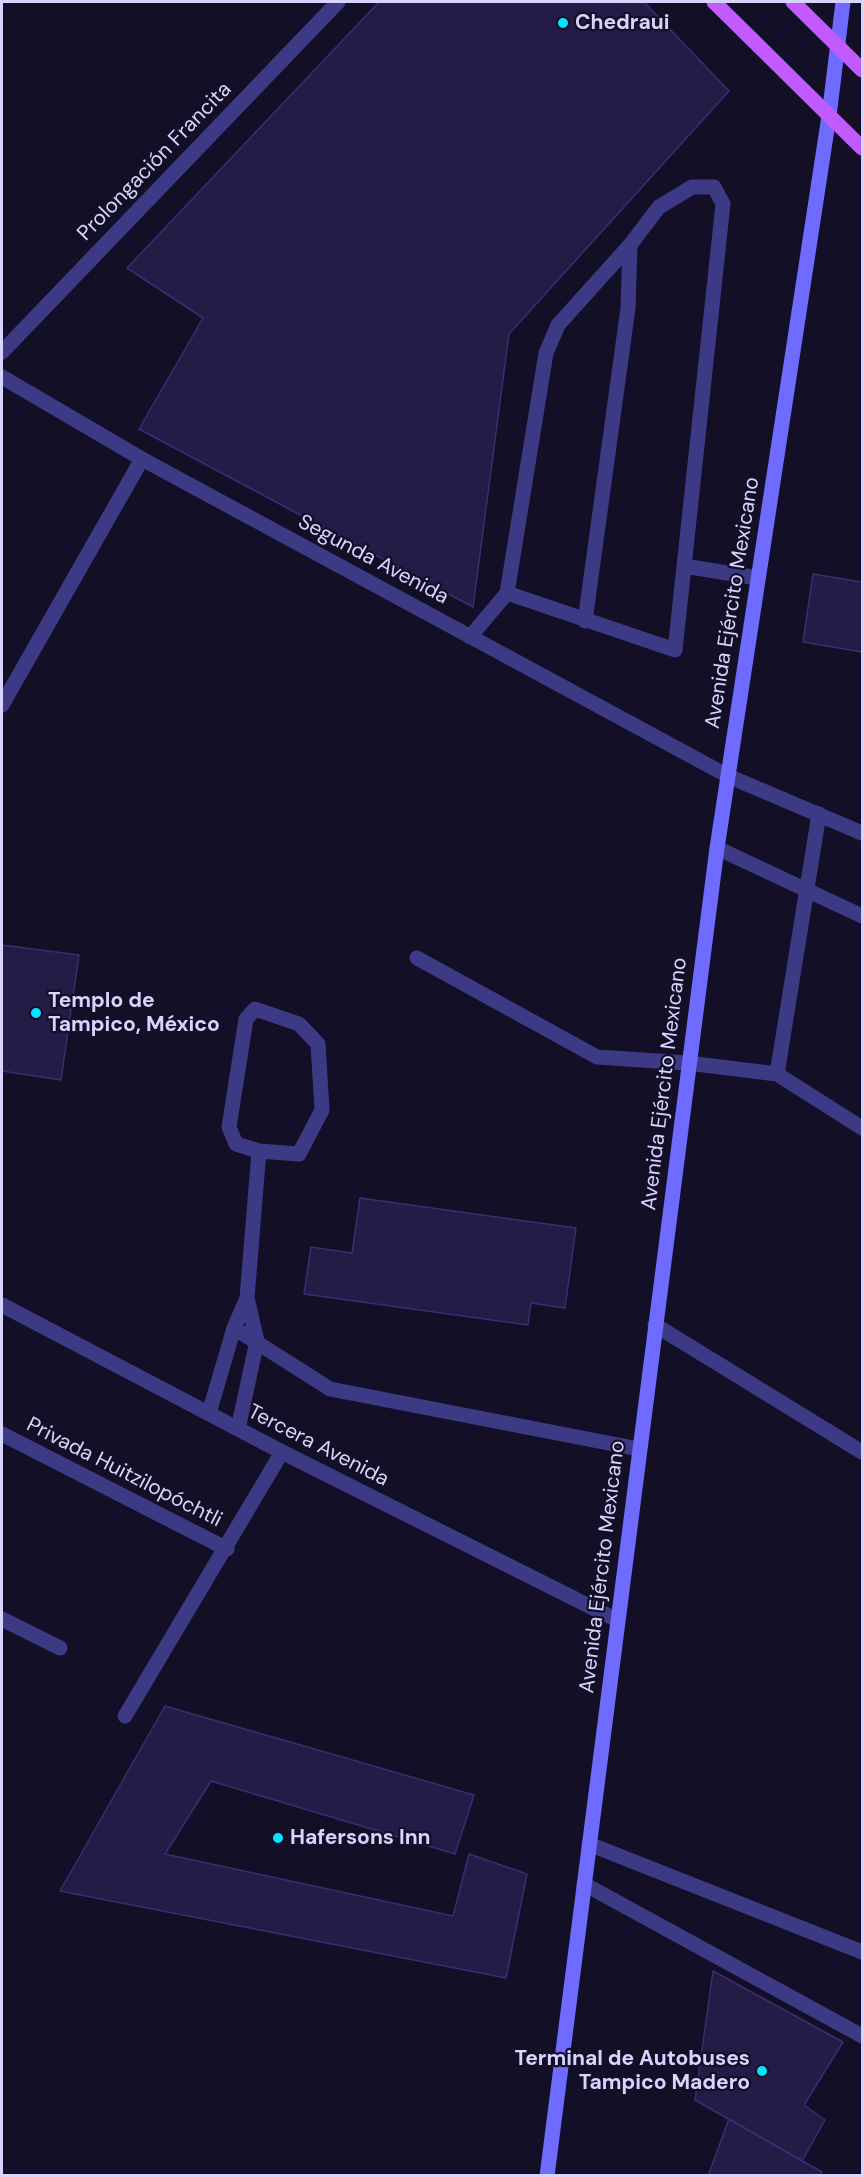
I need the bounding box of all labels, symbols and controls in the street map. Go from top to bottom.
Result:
place label: Chedraui [575,10,669,36]
marker: Chedraui [556,16,570,30]
street label: Prolongación Francita [73,77,237,247]
street label: Avenida Ejército Mexicano [701,475,765,731]
street label: Segunda Avenida [293,510,453,610]
street label: Avenida Ejército Mexicano [637,956,693,1212]
place label: Templo de Tampico, México [48,988,220,1038]
marker: Templo de Tampico, México [29,1006,43,1020]
street label: Tercera Avenida [243,1400,393,1492]
street label: Privada Huitzilopóchtli [22,1413,226,1533]
street label: Avenida Ejército Mexicano [575,1439,631,1695]
place label: Hafersons Inn [290,1825,431,1851]
marker: Hafersons Inn [271,1831,285,1845]
place label: Terminal de Autobuses Tampico Madero [515,2046,750,2096]
marker: Terminal de Autobuses Tampico Madero [755,2064,769,2078]

